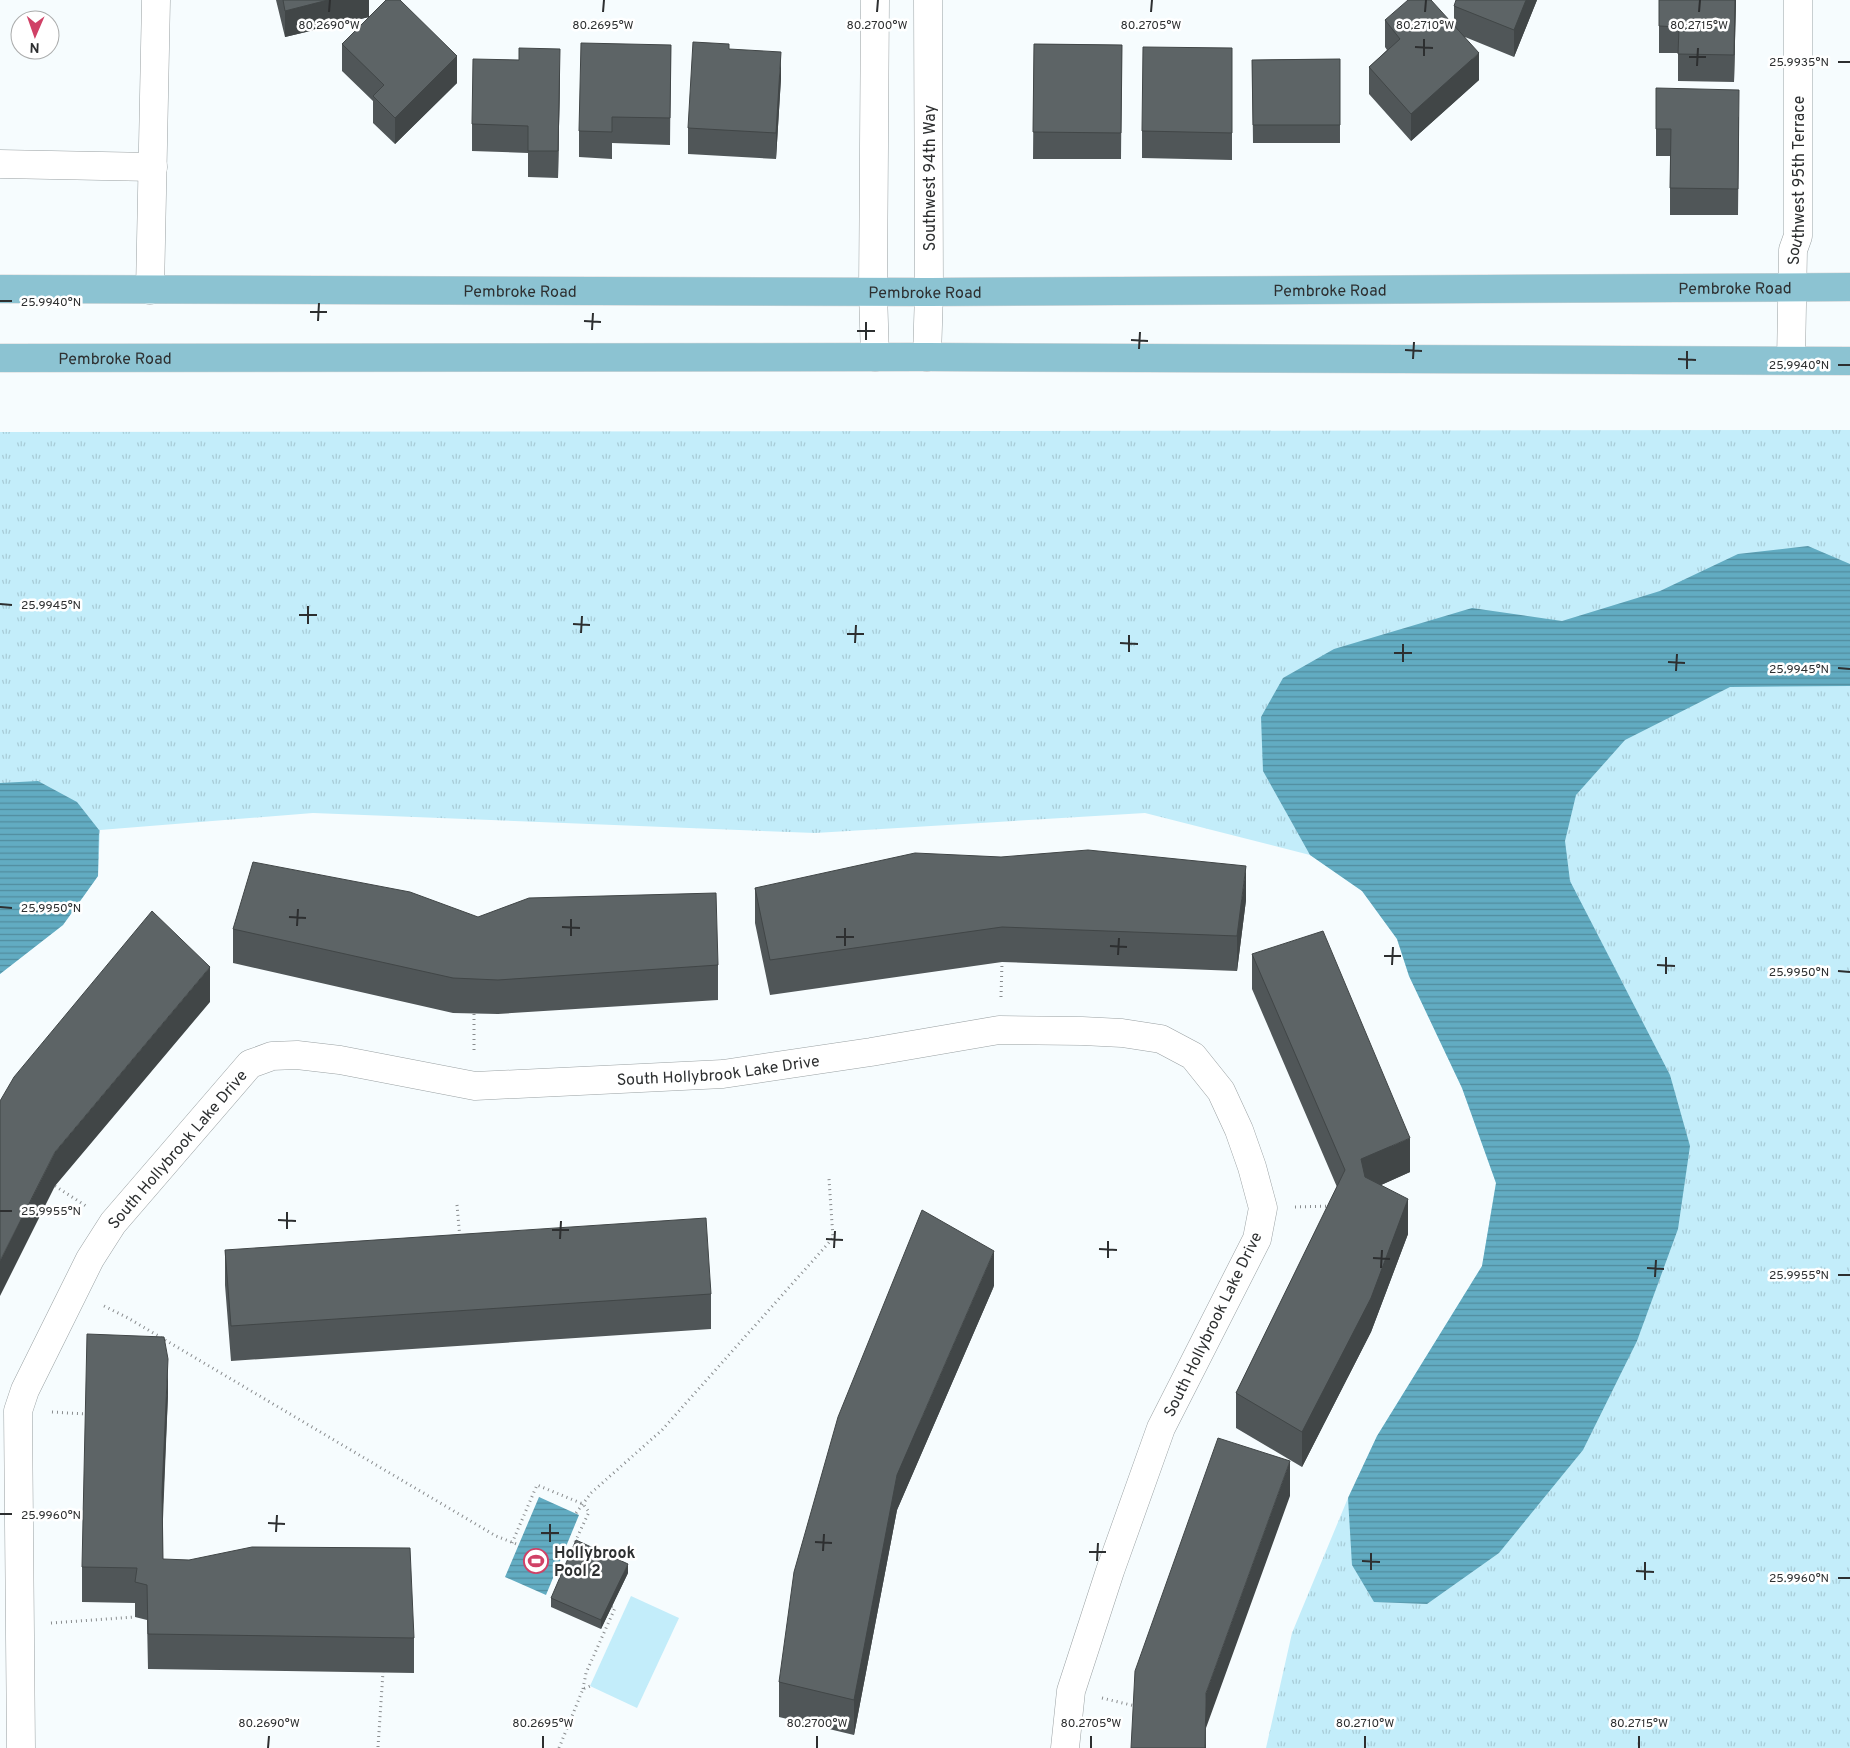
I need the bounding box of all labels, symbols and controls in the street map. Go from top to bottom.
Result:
north arrow [10,10,60,60]
text: 80.2690°W [298,18,360,34]
text: 80.2695°W [572,18,634,34]
text: 80.2700°W [846,18,908,34]
text: 80.2705°W [1121,18,1181,34]
text: 80.2710°W [1396,18,1454,34]
text: 80.2715°W [1670,18,1728,34]
text: N [29,38,40,55]
text: 25.9935°N [1769,55,1829,71]
street label: Southwest 95th Terrace [1785,96,1810,265]
street label: Southwest 94th Way [921,105,941,251]
street label: Pembroke Road [1678,279,1792,300]
street label: Pembroke Road [463,282,577,303]
street label: Pembroke Road [1273,282,1387,302]
street label: Pembroke Road [868,284,982,304]
text: 25.9940°N [21,295,81,311]
street label: Pembroke Road [58,350,172,370]
text: 25.9940°N [1769,358,1829,374]
text: 25.9945°N [21,598,81,614]
text: 25.9945°N [1769,662,1829,678]
text: 25.9950°N [21,901,81,917]
text: 25.9950°N [1769,965,1829,981]
street label: South Hollybrook Lake Drive [616,1052,821,1091]
street label: South Hollybrook Lake Drive [104,1066,252,1234]
text: 25.9955°N [21,1204,81,1220]
street label: South Hollybrook Lake Drive [1160,1229,1267,1421]
text: 25.9955°N [1769,1268,1829,1284]
text: 25.9960°N [21,1508,81,1524]
place label: Hollybrook Pool 2 [554,1544,636,1582]
sports icon: Hollybrook Pool 2 [523,1548,549,1574]
text: 25.9960°N [1769,1571,1829,1587]
text: 80.2690°W [238,1716,300,1732]
text: 80.2695°W [512,1716,574,1732]
text: 80.2700°W [786,1716,848,1732]
text: 80.2705°W [1061,1716,1121,1732]
text: 80.2710°W [1336,1716,1394,1732]
text: 80.2715°W [1610,1716,1668,1732]

